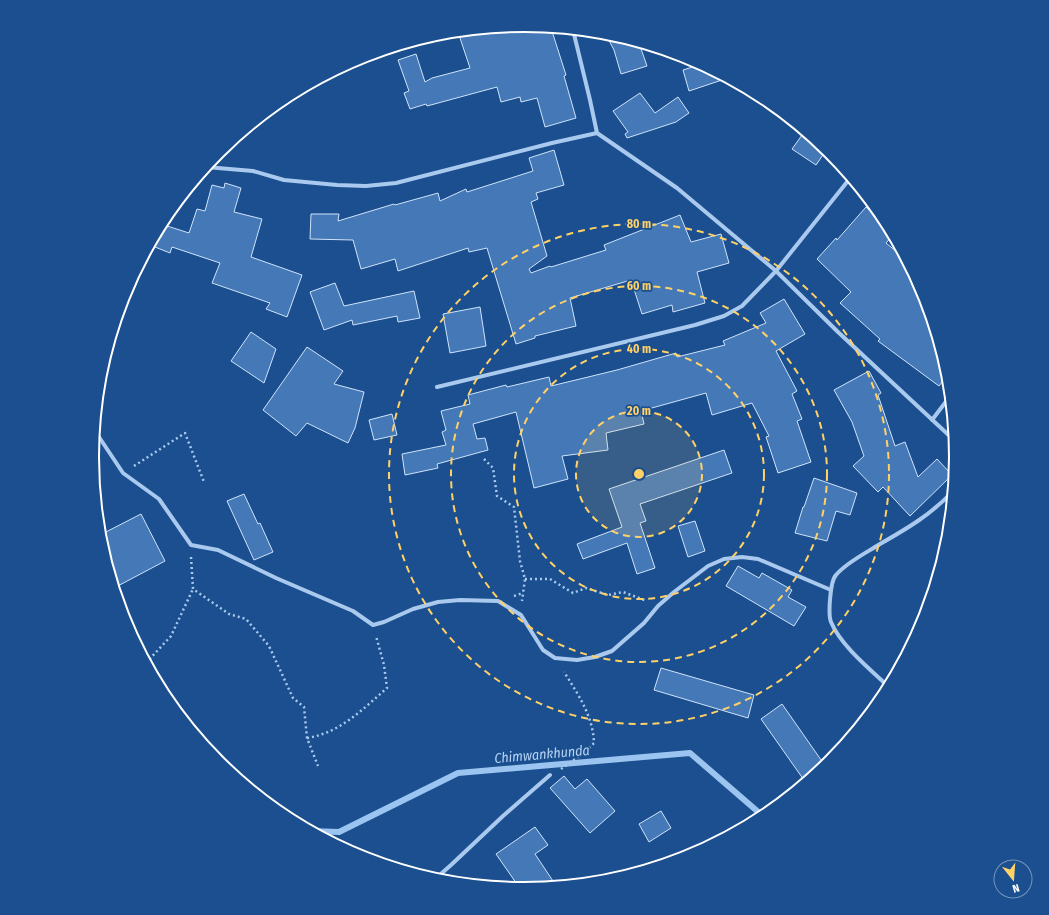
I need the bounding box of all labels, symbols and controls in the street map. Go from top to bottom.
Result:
text: 80 m [627,217,651,231]
text: 60 m [627,279,651,293]
text: 40 m [627,342,651,356]
text: 20 m [626,404,651,418]
centre of rings [632,467,646,481]
water label: Chimwankhunda [494,742,590,767]
north arrow [993,859,1033,899]
text: N [1011,881,1021,895]

